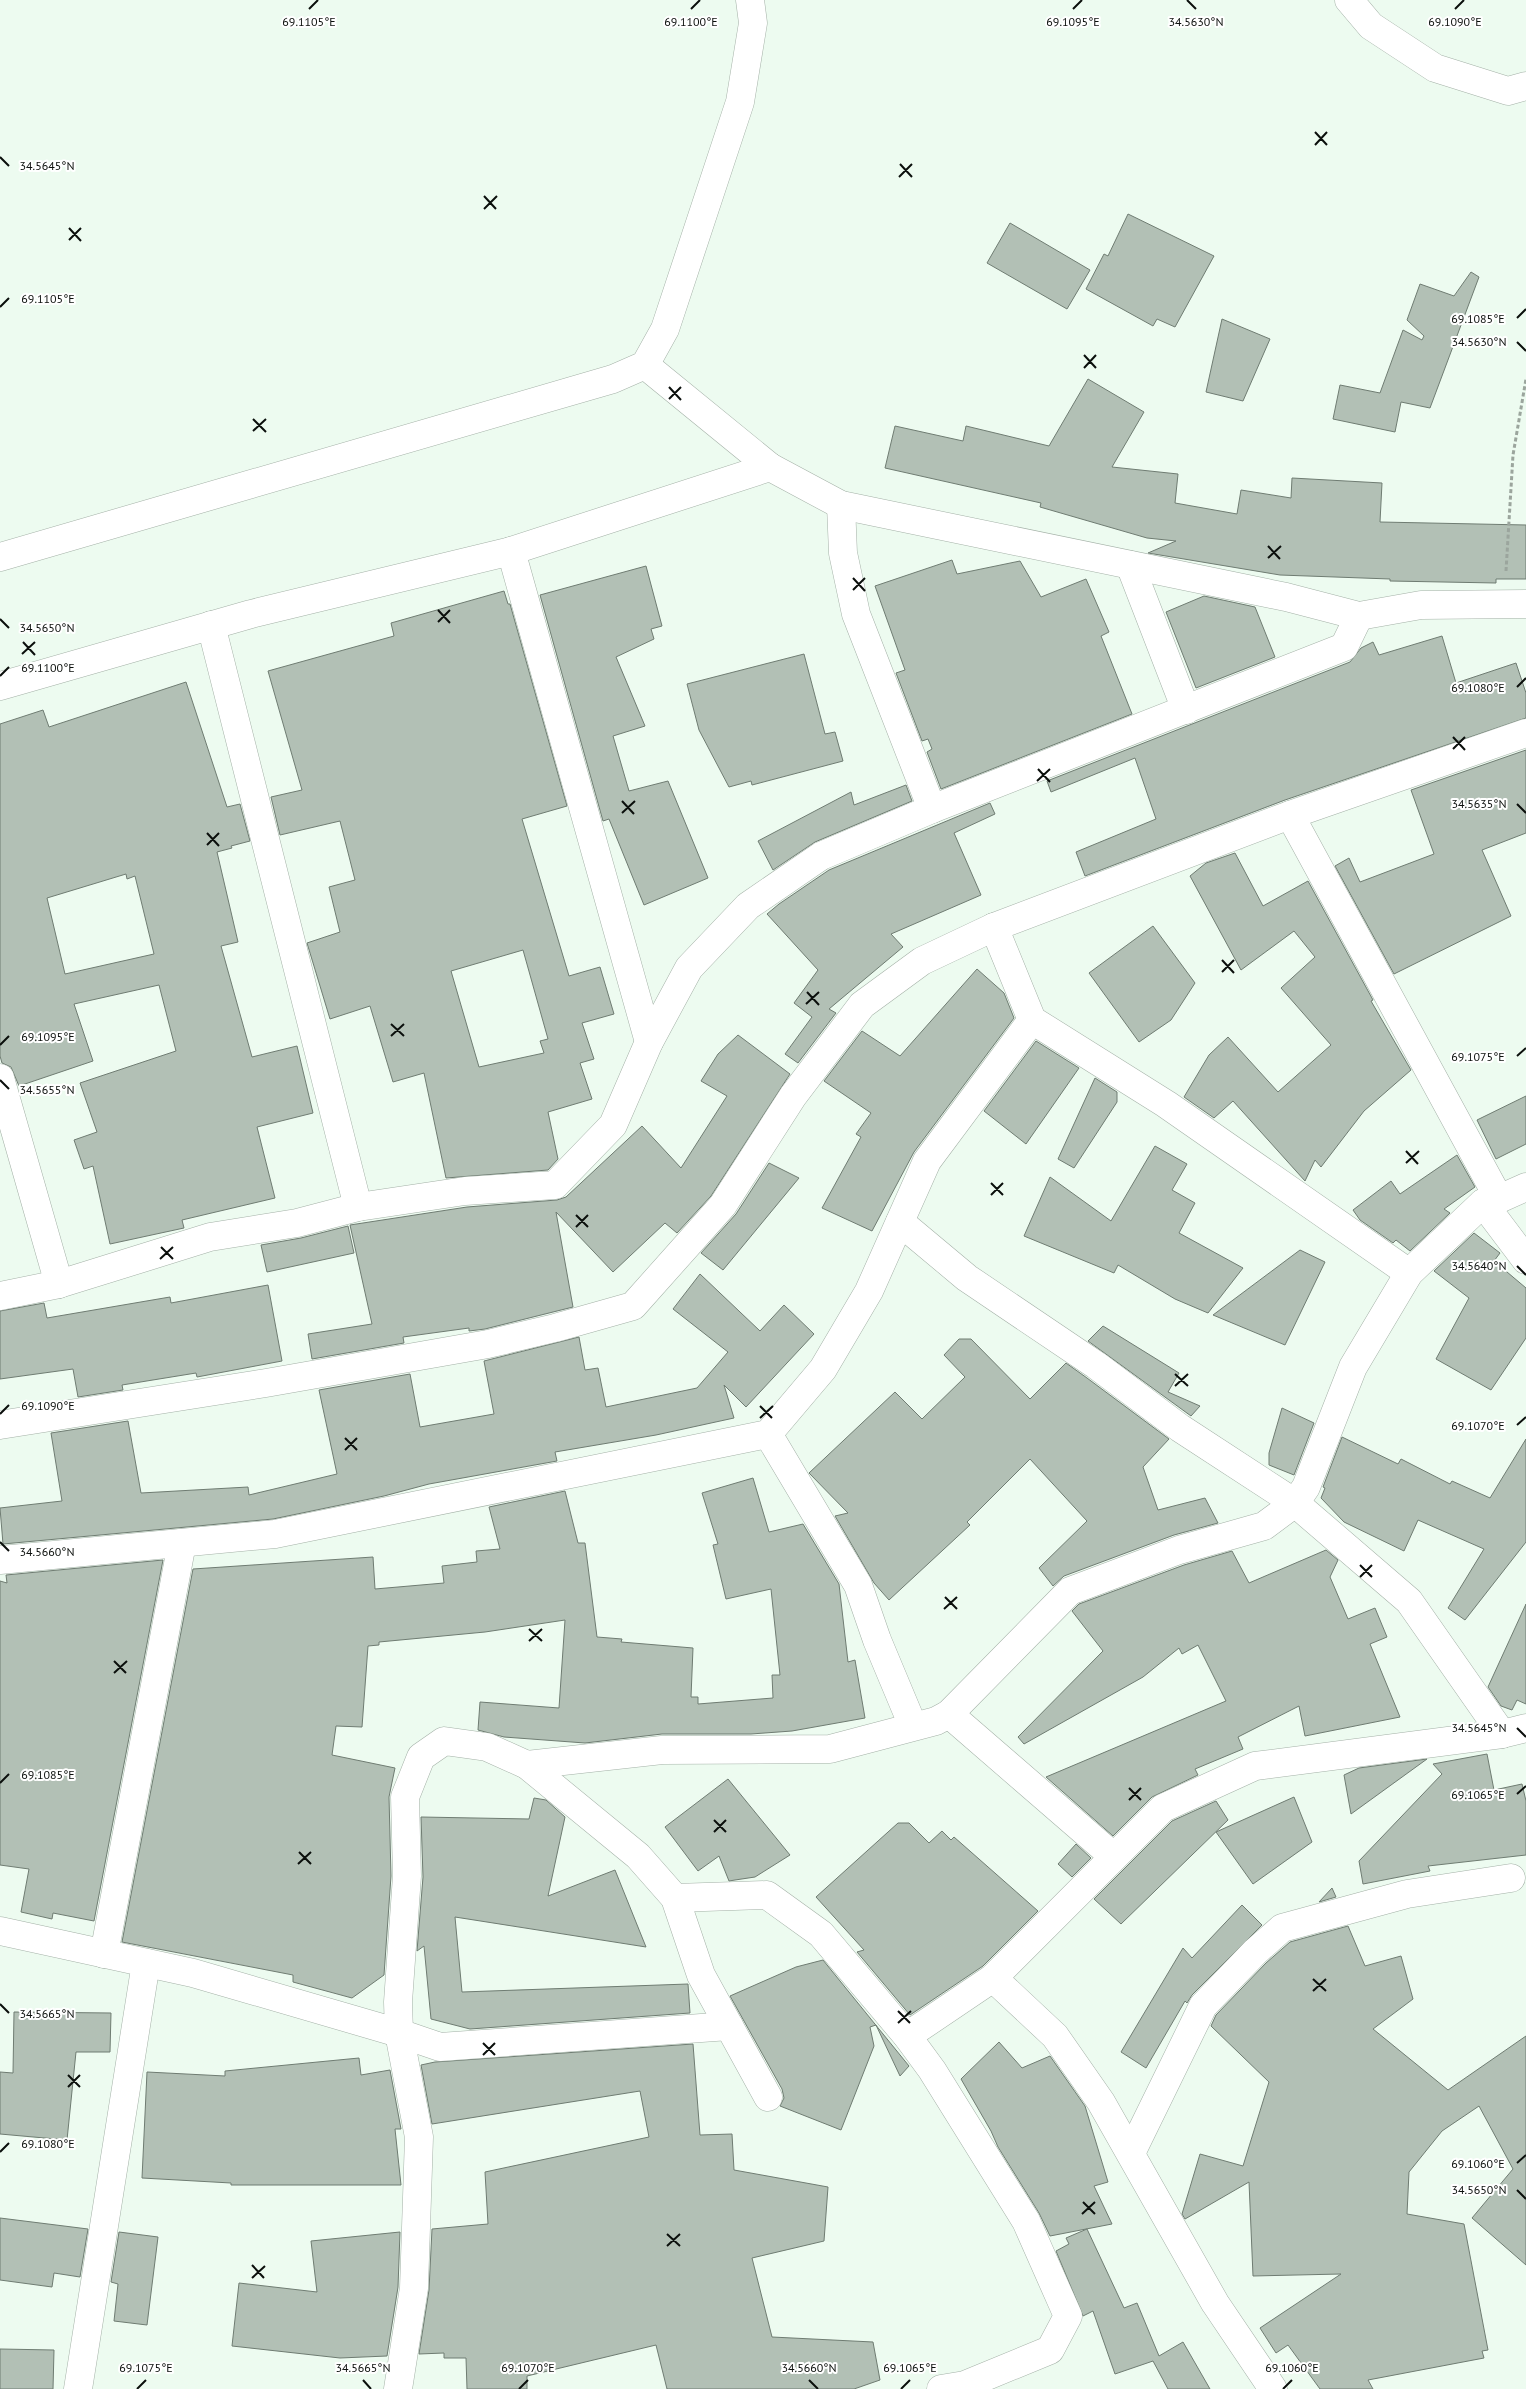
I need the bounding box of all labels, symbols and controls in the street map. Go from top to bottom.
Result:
text: 69.1105°E [282,14,336,29]
text: 69.1100°E [664,14,718,29]
text: 69.1095°E [1046,14,1100,29]
text: 34.5630°N [1169,14,1223,29]
text: 69.1090°E [1428,14,1482,29]
text: 34.5645°N [20,158,74,173]
text: 69.1105°E [21,291,75,306]
text: 69.1085°E [1451,311,1505,326]
text: 34.5630°N [1452,334,1506,349]
text: 34.5650°N [20,620,74,635]
text: 69.1100°E [21,660,75,675]
text: 69.1080°E [1451,680,1505,695]
text: 34.5635°N [1452,796,1506,811]
text: 69.1095°E [21,1029,75,1044]
text: 69.1075°E [1451,1049,1505,1064]
text: 34.5655°N [20,1082,74,1097]
text: 34.5640°N [1452,1258,1506,1273]
text: 69.1090°E [21,1398,75,1413]
text: 69.1070°E [1451,1418,1505,1433]
text: 34.5660°N [20,1544,74,1559]
text: 34.5645°N [1452,1720,1506,1735]
text: 69.1085°E [21,1767,75,1782]
text: 69.1065°E [1451,1787,1505,1802]
text: 34.5665°N [20,2006,74,2021]
text: 69.1080°E [21,2136,75,2151]
text: 69.1060°E [1451,2156,1505,2171]
text: 34.5650°N [1452,2182,1506,2197]
text: 69.1075°E [119,2360,173,2375]
text: 34.5665°N [336,2360,390,2375]
text: 69.1070°E [501,2360,555,2375]
text: 34.5660°N [782,2360,836,2375]
text: 69.1065°E [883,2360,937,2375]
text: 69.1060°E [1265,2360,1319,2375]

